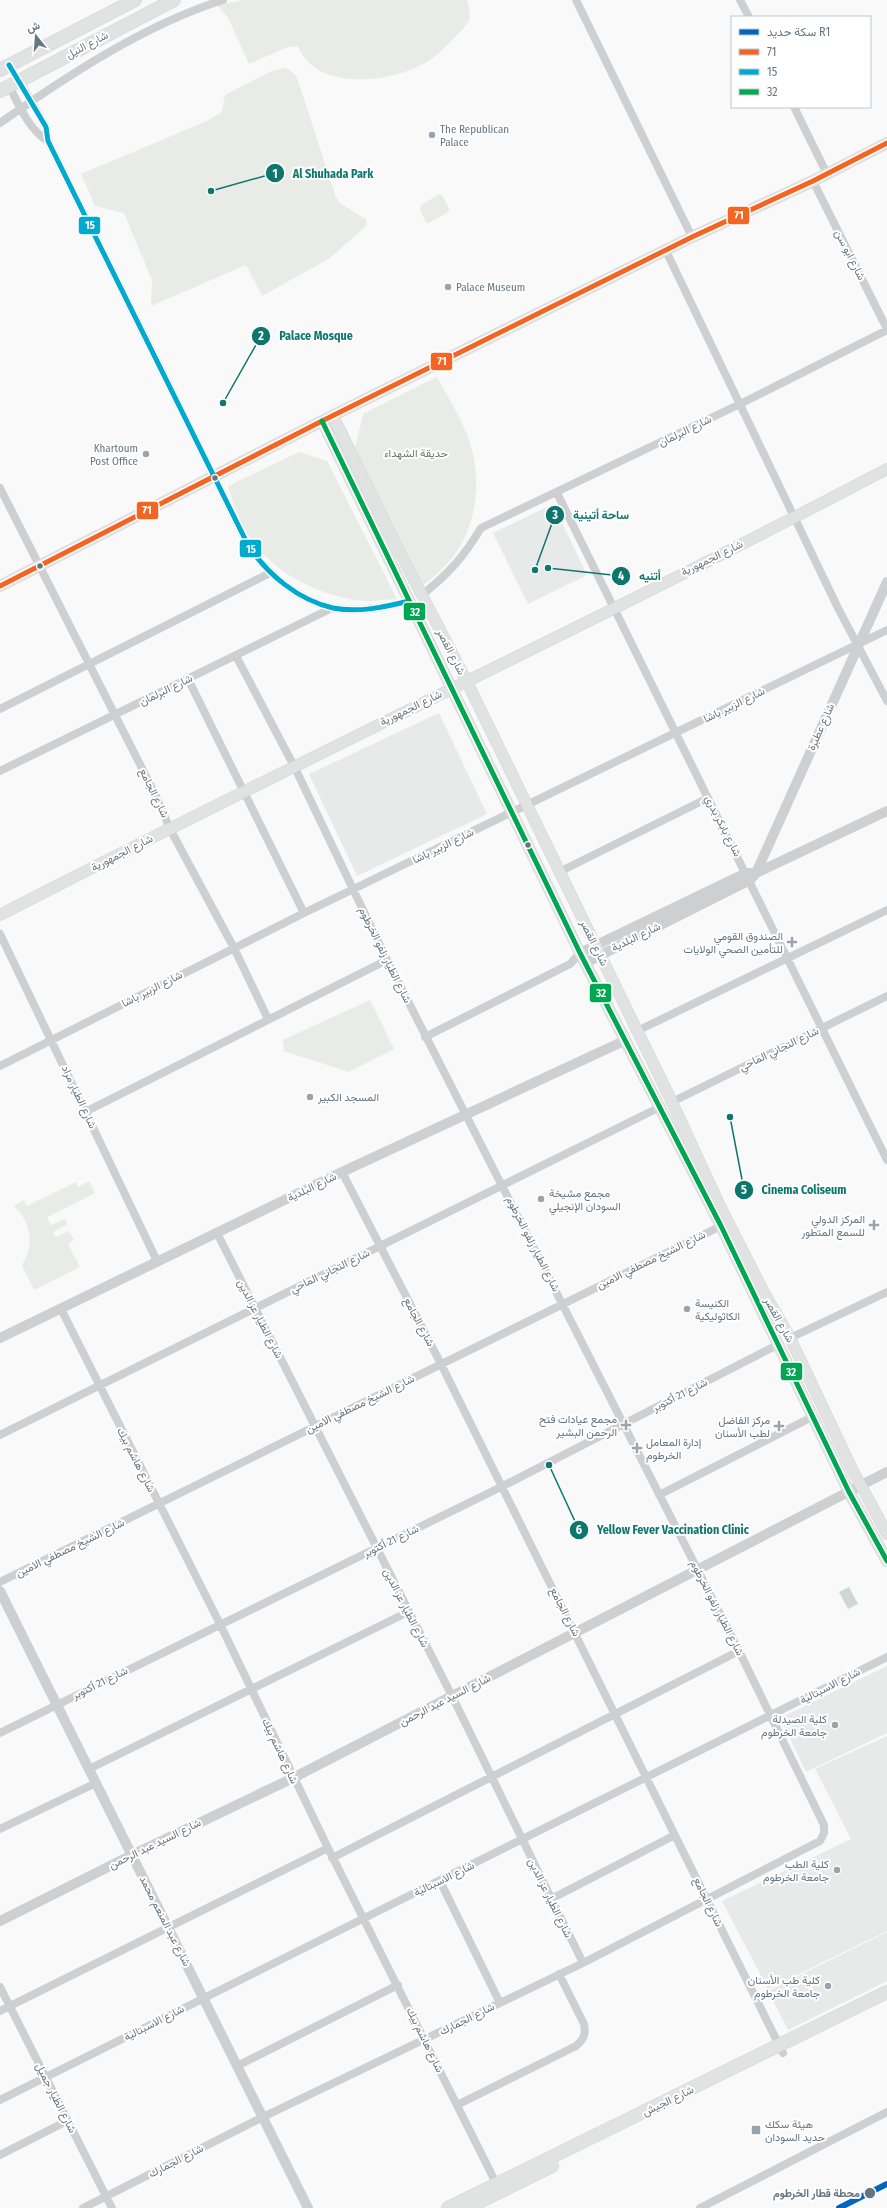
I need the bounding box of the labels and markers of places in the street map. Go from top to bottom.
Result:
place label: The Republican Palace [440,123,509,149]
marker: The Republican Palace [427,130,437,140]
callout: Al Shuhada Park [265,161,382,185]
place label: Palace Museum [456,281,525,294]
marker: Palace Museum [443,282,453,292]
callout: Palace Mosque [251,324,361,348]
place label: Khartoum Post Office [90,442,138,468]
marker: Khartoum Post Office [141,449,151,459]
unlabelled marker [210,473,220,483]
callout: ساحة أتينية [545,503,637,527]
unlabelled marker [35,561,45,571]
callout: أتنيه [611,564,669,588]
unlabelled marker [523,840,533,850]
place label: الصندوق القومي للتأمين الصحي الولايات [683,930,783,959]
marker: الصندوق القومي للتأمين الصحي الولايات [786,936,798,948]
place label: المسجد الكبير [317,1091,379,1104]
marker: المسجد الكبير [305,1092,315,1102]
callout: Cinema Coliseum [734,1178,855,1202]
place label: مجمع مشيخة السودان الإنجيلي [549,1187,621,1216]
marker: مجمع مشيخة السودان الإنجيلي [536,1194,546,1204]
place label: المركز الدولي للسمع المتطور [801,1213,865,1240]
marker: المركز الدولي للسمع المتطور [868,1219,880,1231]
place label: الكنيسة الكاثوليكية [695,1297,740,1323]
marker: الكنيسة الكاثوليكية [682,1304,692,1314]
place label: مجمع عيادات فتح الرحمن البشير [539,1413,617,1439]
place label: مركز الفاضل لطب الأسنان [715,1414,770,1440]
marker: مجمع عيادات فتح الرحمن البشير [620,1419,632,1431]
marker: مركز الفاضل لطب الأسنان [773,1420,785,1432]
place label: إدارة المعامل الخرطوم [646,1436,702,1463]
marker: إدارة المعامل الخرطوم [631,1442,643,1454]
callout: Yellow Fever Vaccination Clinic [569,1518,757,1542]
place label: كلية الصيدلة جامعة الخرطوم [761,1713,827,1740]
marker: كلية الصيدلة جامعة الخرطوم [830,1720,840,1730]
place label: كلية الطب جامعة الخرطوم [763,1858,829,1885]
marker: كلية الطب جامعة الخرطوم [832,1865,842,1875]
place label: كلية طب الأسنان جامعة الخرطوم [748,1974,820,2001]
marker: كلية طب الأسنان جامعة الخرطوم [823,1981,833,1991]
place label: هيئة سكك حديد السودان [765,2118,825,2144]
marker: هيئة سكك حديد السودان [750,2124,762,2136]
marker: محطة قطار الخرطوم [863,2186,877,2200]
place label: محطة قطار الخرطوم [773,2187,860,2201]

